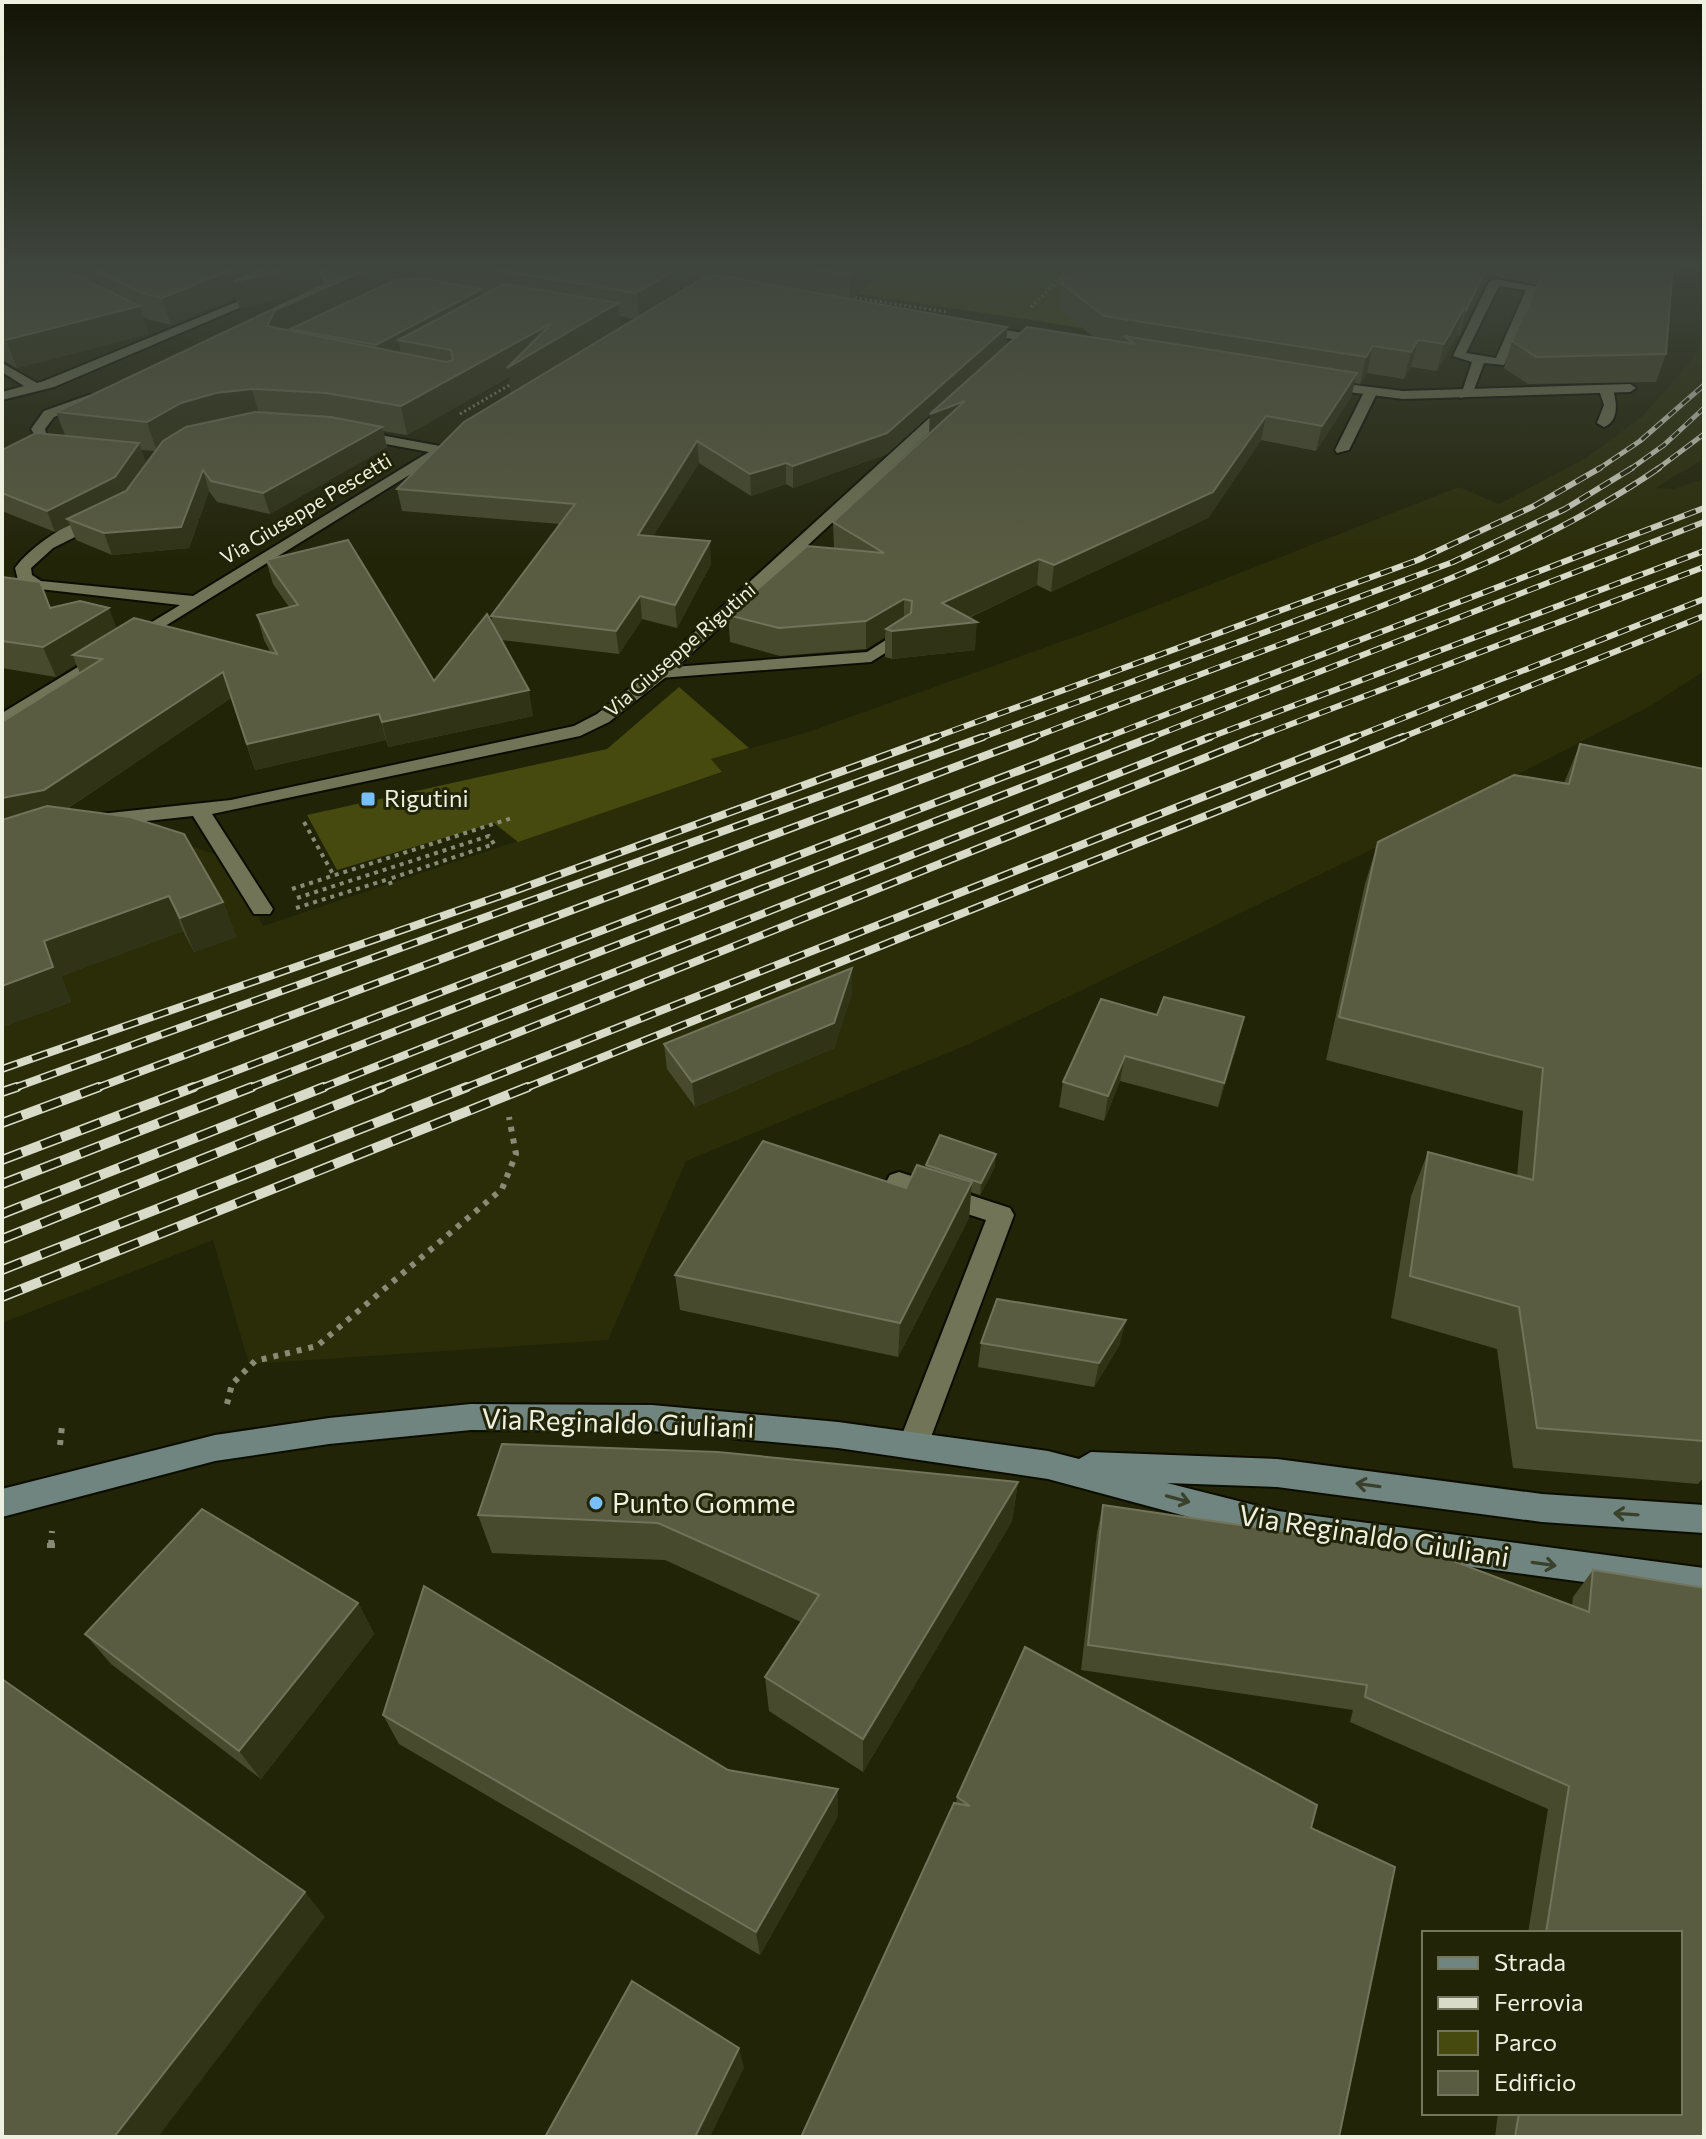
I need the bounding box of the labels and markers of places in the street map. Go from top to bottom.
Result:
place label: Rigutini [384,783,469,812]
marker: Rigutini [359,790,377,808]
place label: Punto Gomme [612,1485,796,1519]
marker: Punto Gomme [587,1494,605,1512]

